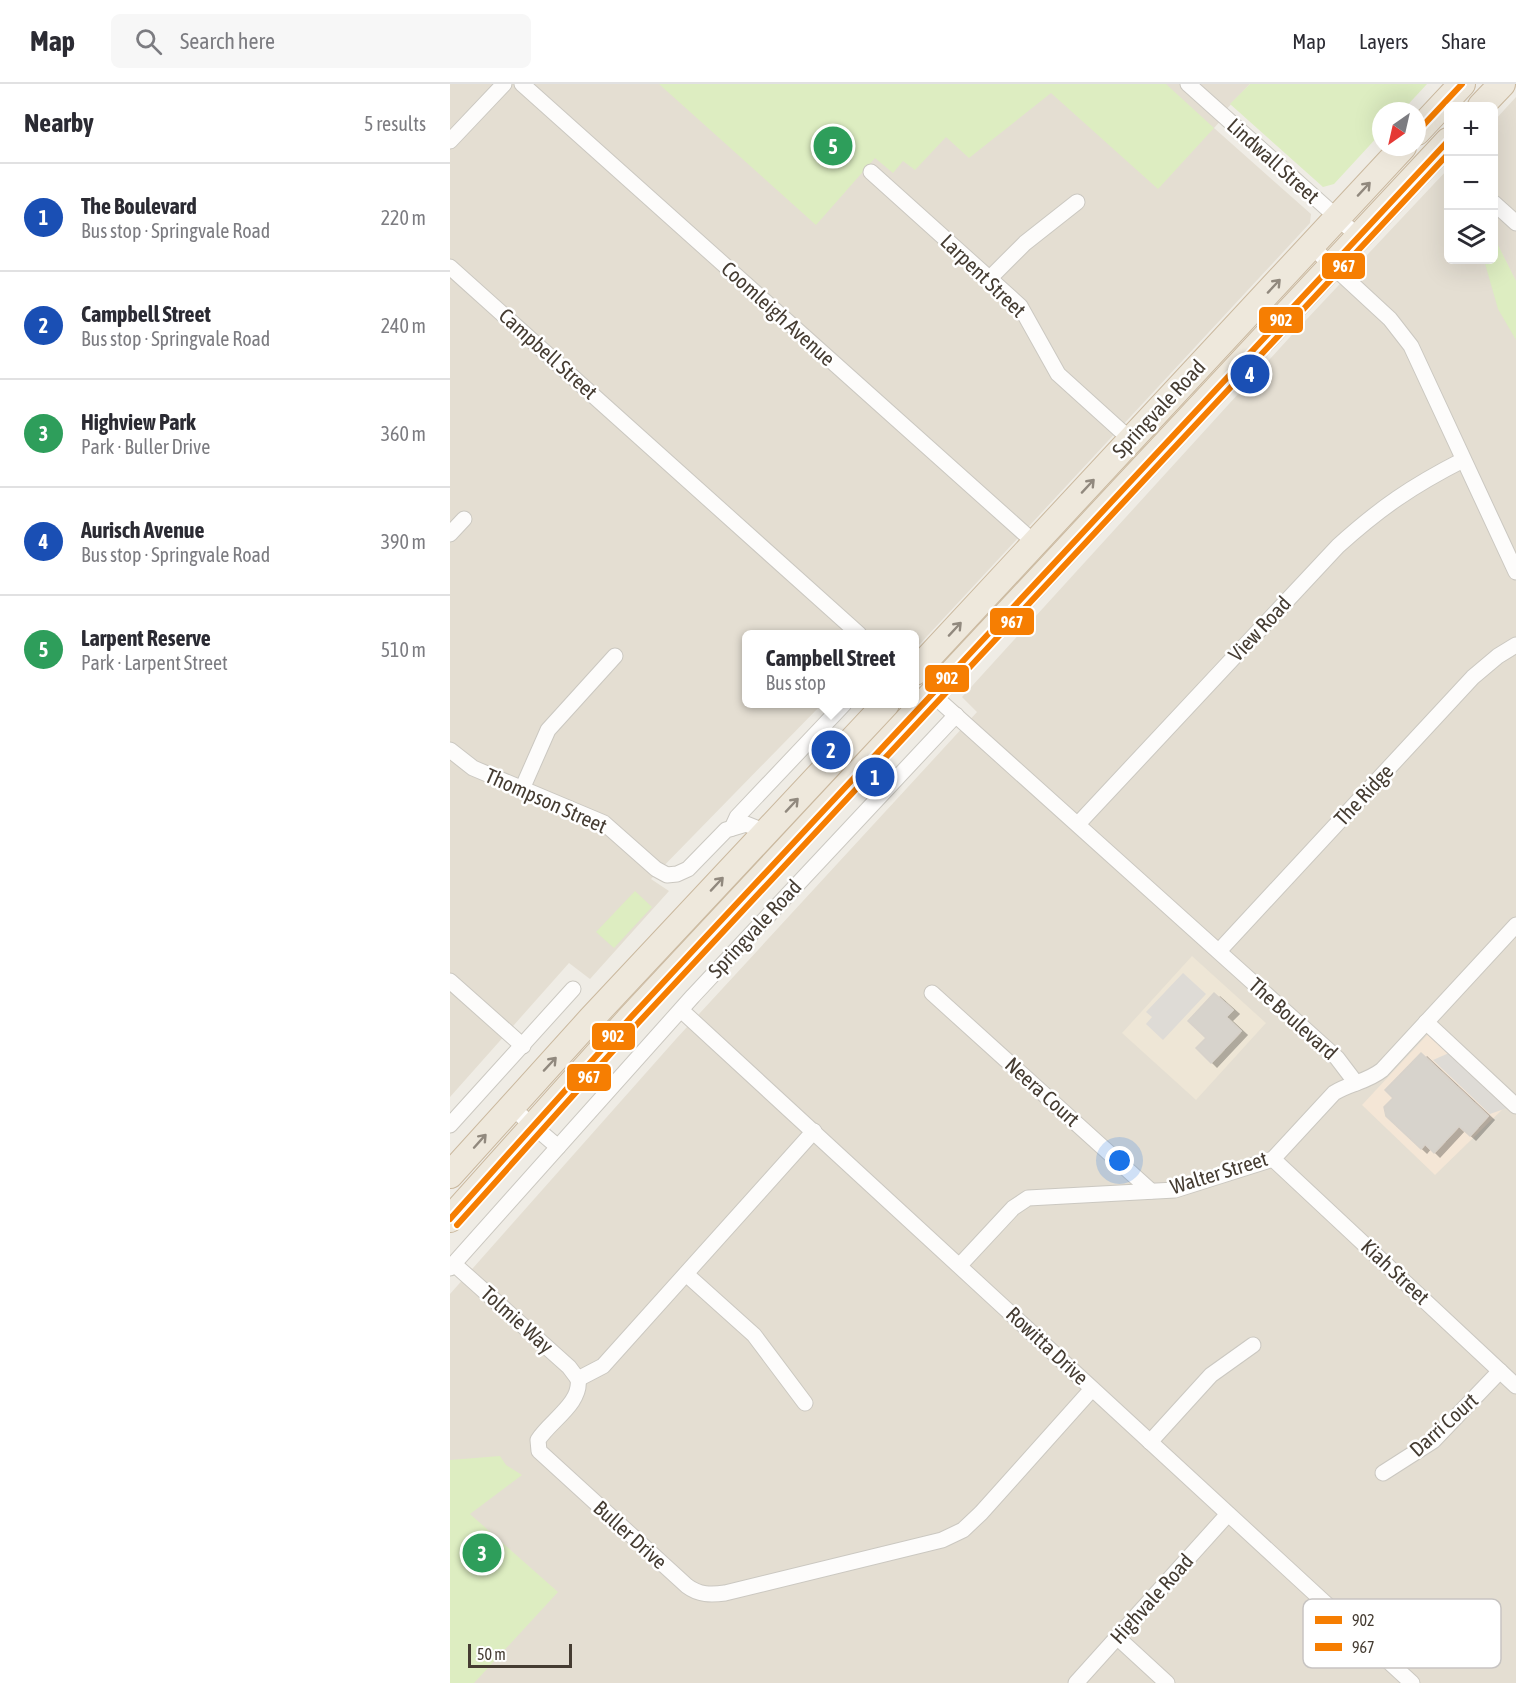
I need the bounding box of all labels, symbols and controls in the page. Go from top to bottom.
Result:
search box [111,14,531,68]
text: Map [30,25,75,57]
icon: search [132,25,165,58]
text: Search here [180,28,275,54]
text: Map [1292,29,1326,53]
text: Layers [1359,29,1409,53]
text: Share [1442,29,1486,53]
north arrow [1372,102,1426,156]
map controls [1444,102,1498,264]
button: + [1444,102,1498,156]
text: Nearby [24,108,94,138]
text: 5 results [364,112,426,135]
street label: Lindwall Street [1223,113,1325,208]
pin: 5 [814,124,853,168]
button: − [1444,156,1498,210]
one-way arrow [1357,182,1371,197]
text: The Boulevard [81,193,197,219]
text: 1 [39,206,48,229]
text: 220 m [381,206,426,229]
button: layers [1444,210,1498,264]
text: Bus stop · Springvale Road [81,219,270,242]
street label: Larpent Street [936,229,1031,322]
line badge: 967 [1321,252,1366,280]
street label: Coomleigh Avenue [717,256,840,370]
text: 967 [1333,257,1355,275]
one-way arrow [1267,278,1282,293]
text: Campbell Street [81,301,211,327]
street label: Campbell Street [495,303,603,404]
line badge: 902 [1258,306,1304,334]
text: 902 [1270,311,1292,329]
text: 2 [39,314,48,337]
text: 240 m [381,314,426,337]
text: Bus stop · Springvale Road [81,327,270,350]
pin: 4 [1230,352,1270,396]
street label: Springvale Road [1107,354,1210,462]
text: Highview Park [81,409,196,435]
text: 3 [39,422,48,445]
text: 360 m [381,422,426,445]
text: Park · Buller Drive [81,435,210,458]
one-way arrow [1081,479,1095,494]
text: Aurisch Avenue [81,517,204,543]
text: 4 [39,530,48,553]
text: 390 m [381,530,426,553]
text: Bus stop · Springvale Road [81,543,270,566]
street label: View Road [1223,591,1295,666]
line badge: 967 [989,607,1035,636]
text: 967 [1001,613,1023,631]
one-way arrow [948,622,962,637]
text: Larpent Reserve [81,625,211,651]
popup [742,630,919,708]
text: 5 [39,638,48,661]
text: 510 m [381,638,426,661]
text: Campbell Street [766,645,895,671]
text: Park · Larpent Street [81,651,228,674]
line badge: 902 [924,664,970,693]
text: 902 [936,669,958,687]
text: Bus stop [766,671,826,694]
pin: 2 [812,728,850,772]
pin: 1 [856,754,894,800]
street label: The Ridge [1329,759,1398,830]
street label: Thompson Street [482,763,611,838]
one-way arrow [784,798,798,813]
street label: Springvale Road [703,874,806,982]
one-way arrow [710,877,724,892]
street label: The Boulevard [1245,972,1343,1064]
line badge: 902 [591,1022,636,1051]
text: 902 [602,1027,624,1045]
street label: Neera Court [1001,1052,1085,1131]
one-way arrow [543,1057,557,1072]
line badge: 967 [566,1063,612,1092]
text: 967 [578,1068,600,1086]
one-way arrow [473,1134,487,1149]
your location [1105,1146,1134,1175]
street label: Walter Street [1167,1146,1270,1198]
street label: Kiah Street [1357,1234,1435,1309]
street label: Tolmie Way [477,1281,559,1358]
street label: Rowitta Drive [1002,1301,1094,1389]
street label: Darri Court [1404,1388,1482,1461]
street label: Buller Drive [589,1495,672,1573]
pin: 3 [462,1530,501,1576]
street label: Highvale Road [1105,1549,1198,1648]
legend [1303,1599,1501,1668]
text: 902 [1352,1611,1375,1629]
text: 967 [1352,1638,1375,1656]
scale bar [468,1641,572,1668]
text: 50 m [477,1645,506,1663]

